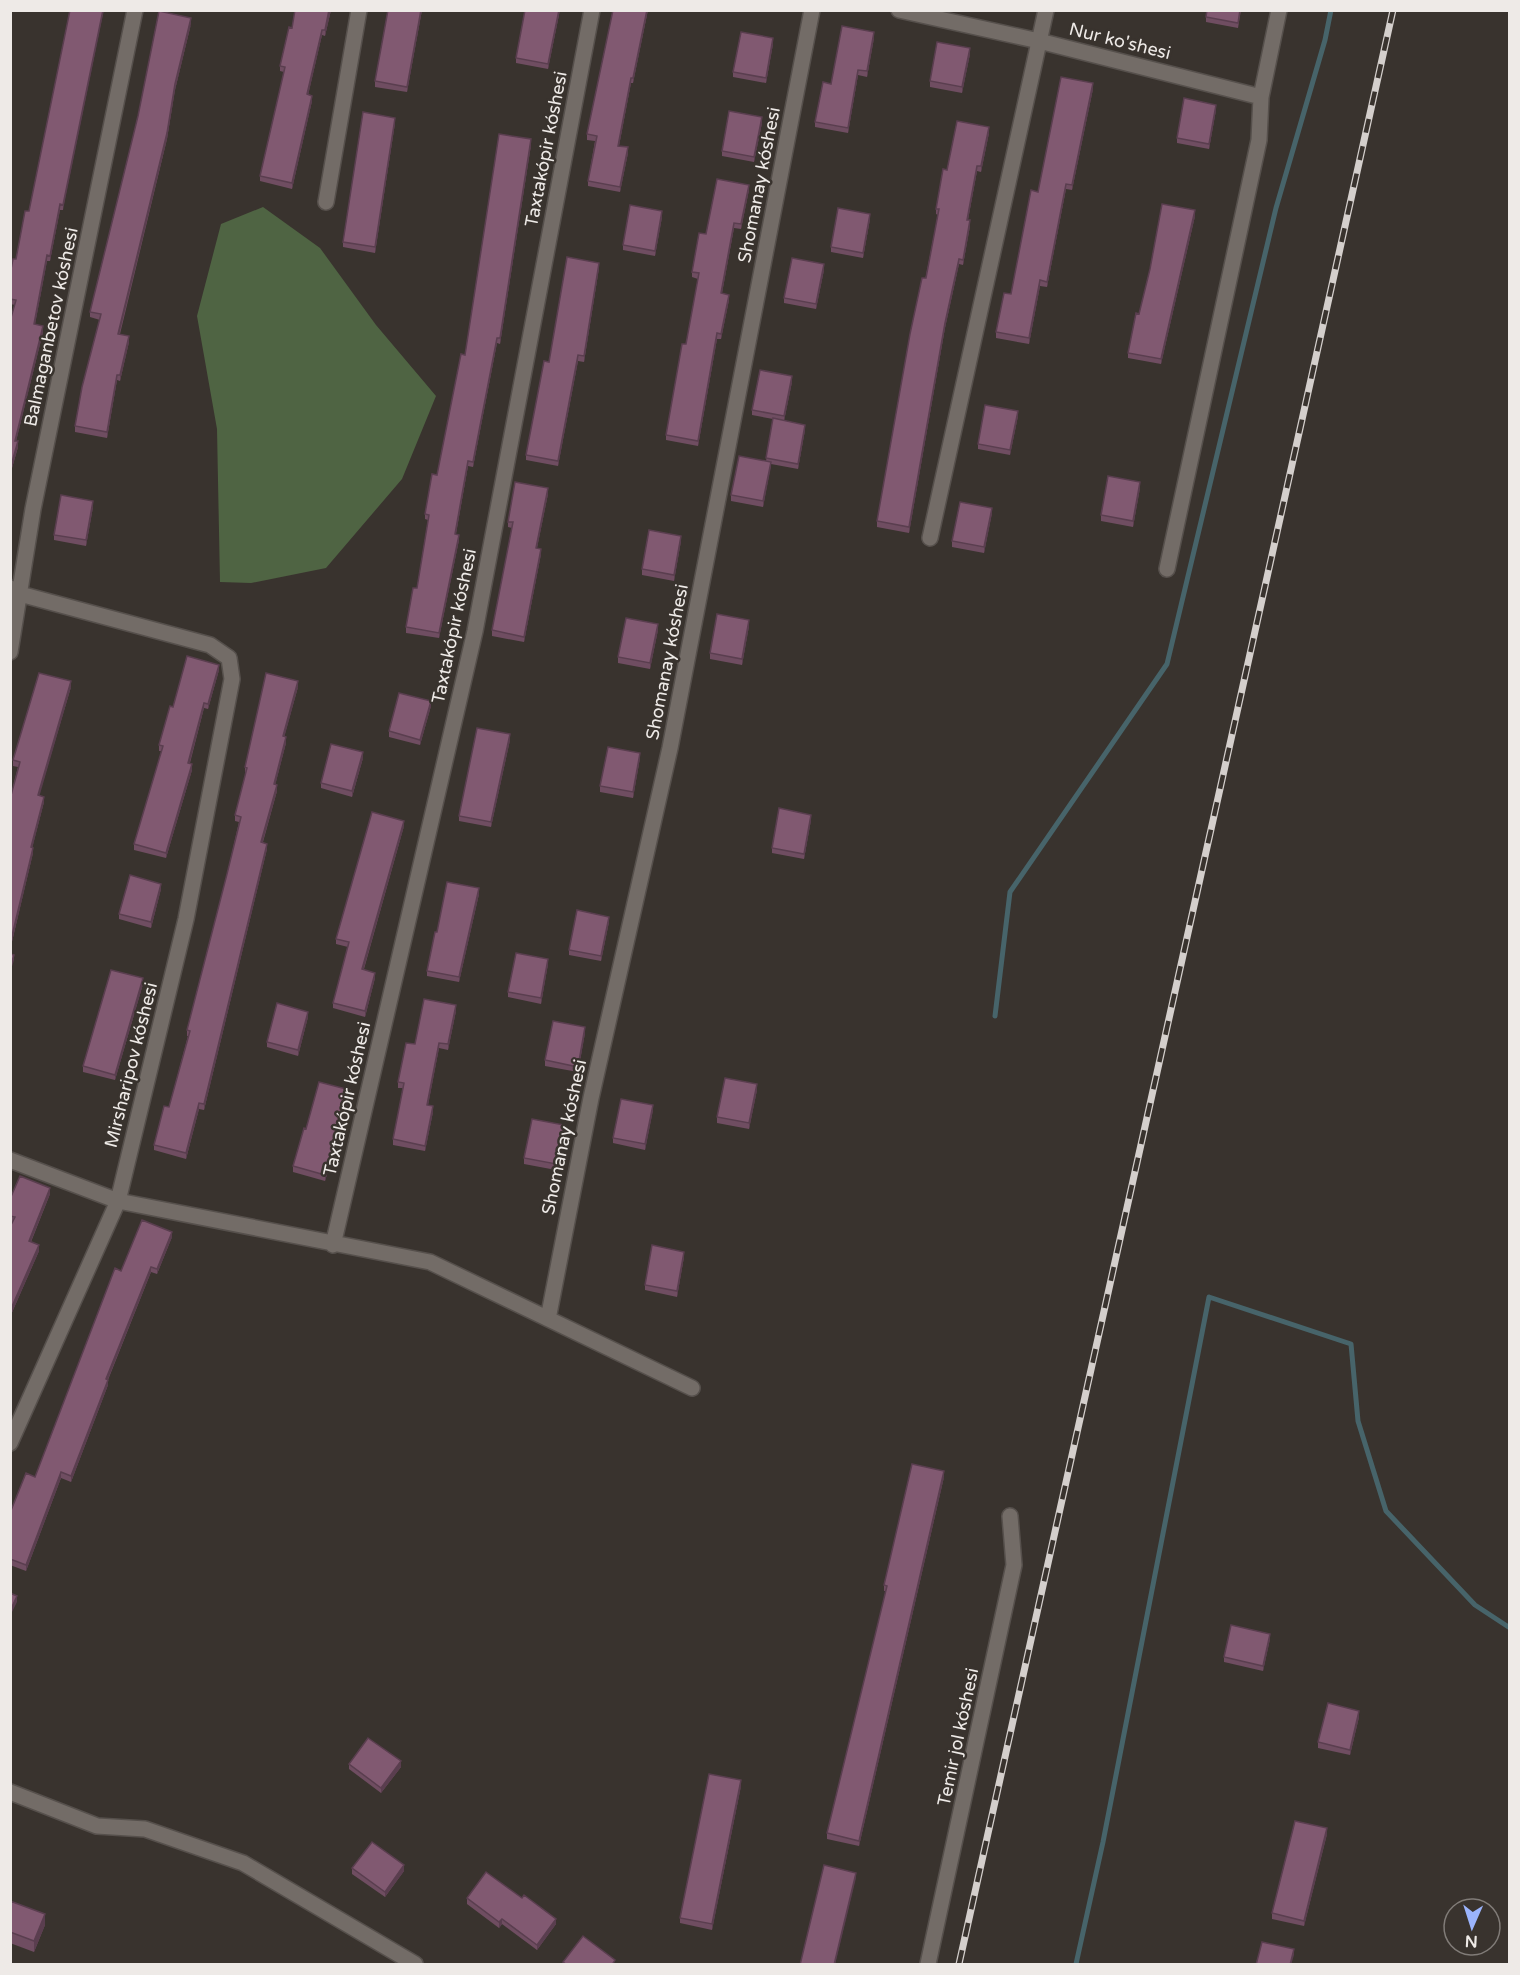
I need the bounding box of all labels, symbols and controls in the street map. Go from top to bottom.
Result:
street label: Nur ko'shesi [1067,18,1173,64]
street label: Taxtakópir kóshesi [520,69,572,229]
street label: Shomanay kóshesi [733,105,785,265]
street label: Balmaganbetov kóshesi [19,225,83,429]
street label: Taxtakópir kóshesi [427,546,481,706]
street label: Shomanay kóshesi [641,582,693,742]
street label: Mirsharipov kóshesi [100,980,162,1150]
street label: Taxtakópir kóshesi [319,1020,375,1178]
street label: Shomanay kóshesi [537,1057,591,1217]
street label: Temir jol kóshesi [933,1666,983,1808]
north arrow [1442,1897,1502,1957]
text: N [1464,1931,1478,1951]

